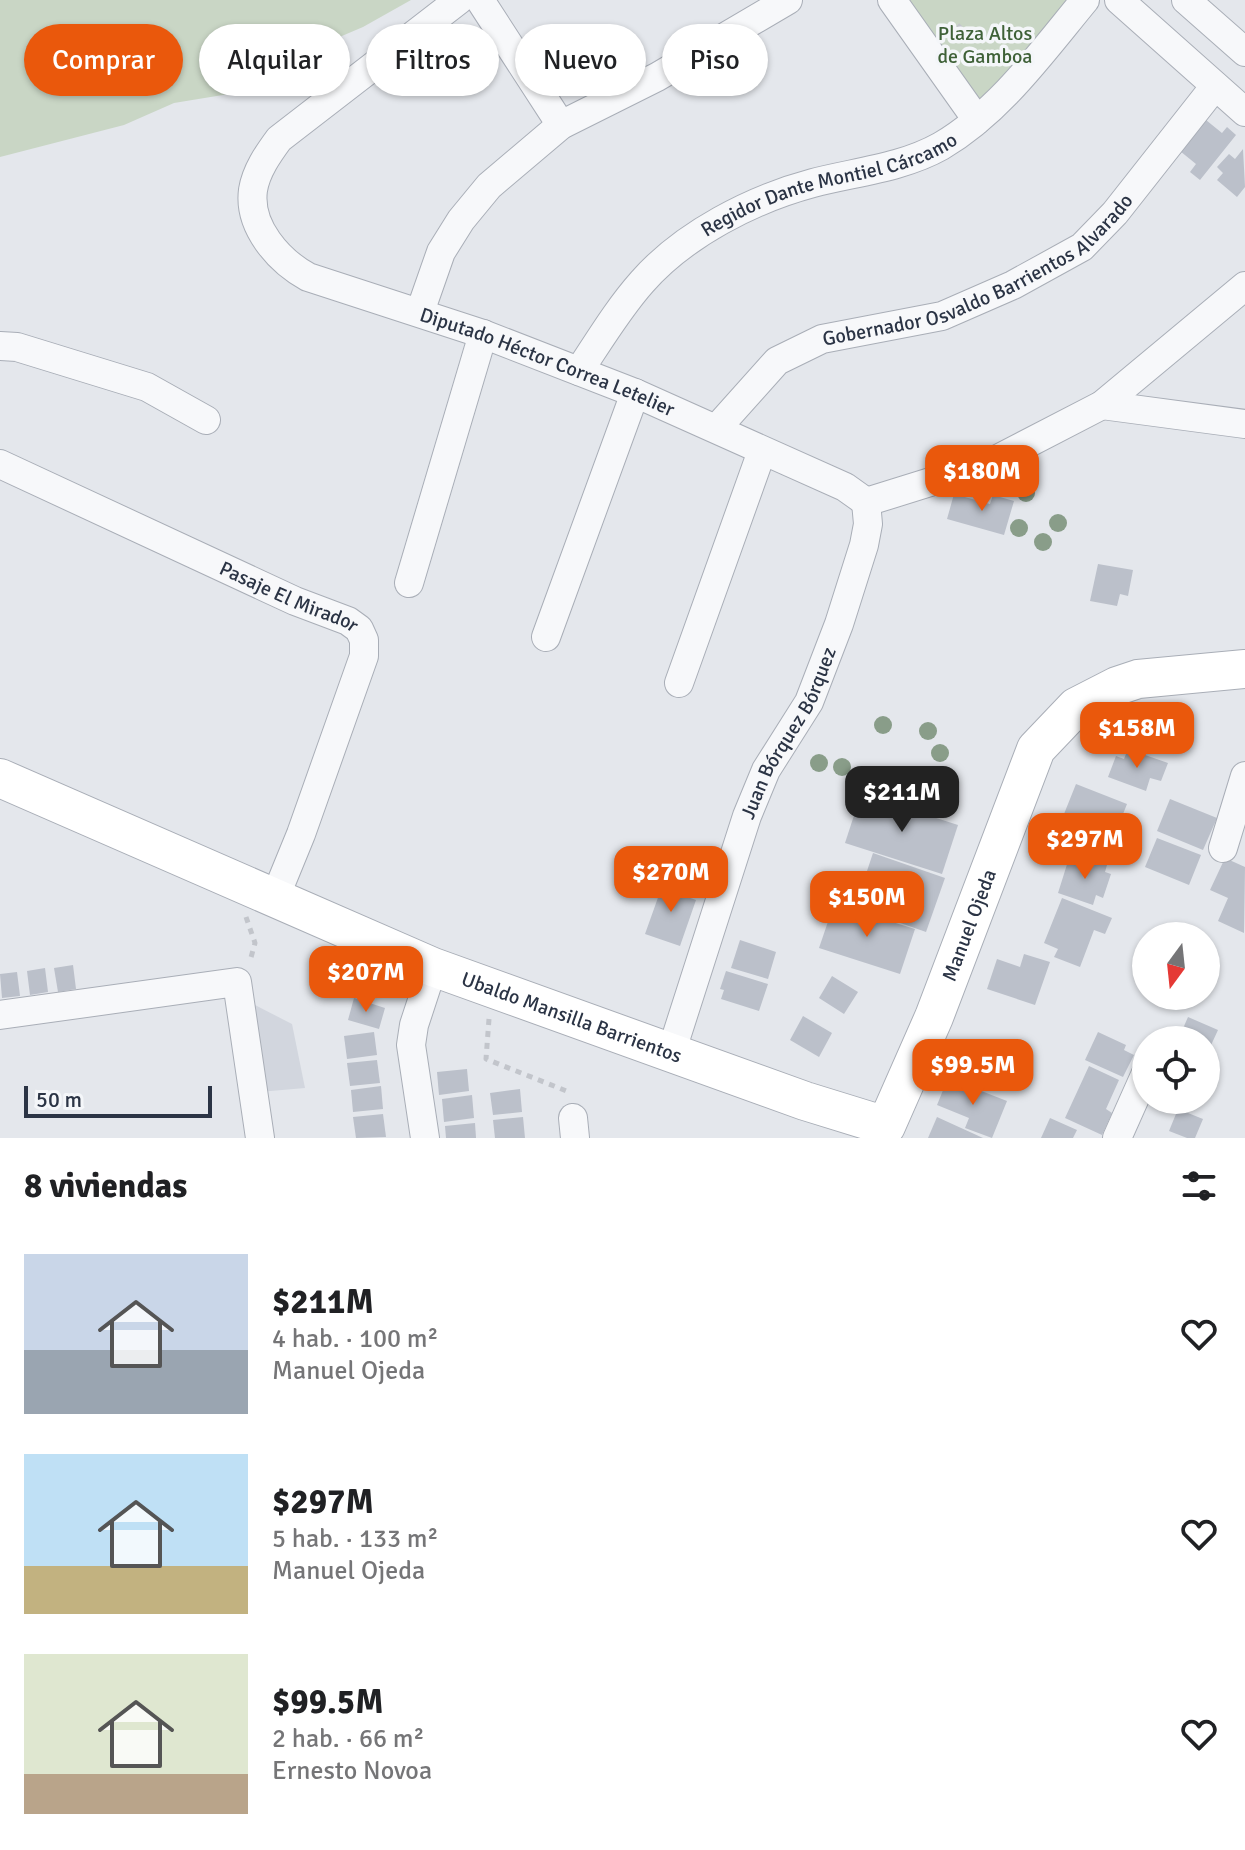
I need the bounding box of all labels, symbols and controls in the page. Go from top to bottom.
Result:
park label: Plaza Altos de Gamboa [937,21,1033,69]
chip: Comprar [24,24,183,96]
chip: Alquilar [199,24,350,96]
chip: Filtros [366,24,499,96]
chip: Nuevo [515,24,646,96]
chip: Piso [662,24,768,96]
street label: Regidor Dante Montiel Cárcamo [696,127,962,242]
street label: Gobernador Osvaldo Barrientos Alvarado [820,188,1138,351]
street label: Diputado Héctor Correa Letelier [417,302,679,422]
pin: $180M [926,445,1038,513]
text: $180M [943,455,1021,487]
street label: Pasaje El Mirador [216,555,364,638]
street label: Juan Bórquez Bórquez [735,643,841,823]
pin: $158M [1081,702,1193,770]
text: $158M [1098,712,1176,744]
pin: $211M [846,766,958,834]
text: $211M [863,776,941,808]
pin: $297M [1029,813,1141,881]
text: $297M [1046,823,1124,855]
pin: $270M [615,846,727,914]
text: $270M [632,856,710,888]
street label: Manuel Ojeda [936,866,1002,985]
pin: $150M [811,871,923,939]
text: $150M [828,881,906,913]
north arrow [1132,922,1220,1010]
map controls [1132,922,1220,1114]
pin: $207M [310,946,422,1014]
text: $207M [327,956,405,988]
street label: Ubaldo Mansilla Barrientos [458,966,686,1068]
button: locate [1132,1026,1220,1114]
pin: $99.5M [908,1039,1038,1107]
text: $99.5M [930,1049,1016,1081]
scale bar [24,1082,212,1118]
text: 50 m [36,1086,82,1113]
icon: filters [1177,1164,1221,1208]
text: 8 viviendas [24,1165,187,1207]
text: $211M [272,1281,374,1323]
icon: home [88,1286,184,1382]
icon: heart [1177,1312,1221,1356]
text: 4 hab. · 100 m² [272,1323,439,1355]
text: Manuel Ojeda [272,1355,425,1387]
text: $297M [272,1481,374,1523]
icon: home [88,1486,184,1582]
icon: heart [1177,1512,1221,1556]
text: 5 hab. · 133 m² [272,1523,439,1555]
text: Manuel Ojeda [272,1555,425,1587]
text: $99.5M [272,1681,384,1723]
icon: home [88,1686,184,1782]
icon: heart [1177,1712,1221,1756]
text: 2 hab. · 66 m² [272,1723,424,1755]
text: Ernesto Novoa [272,1755,432,1787]

